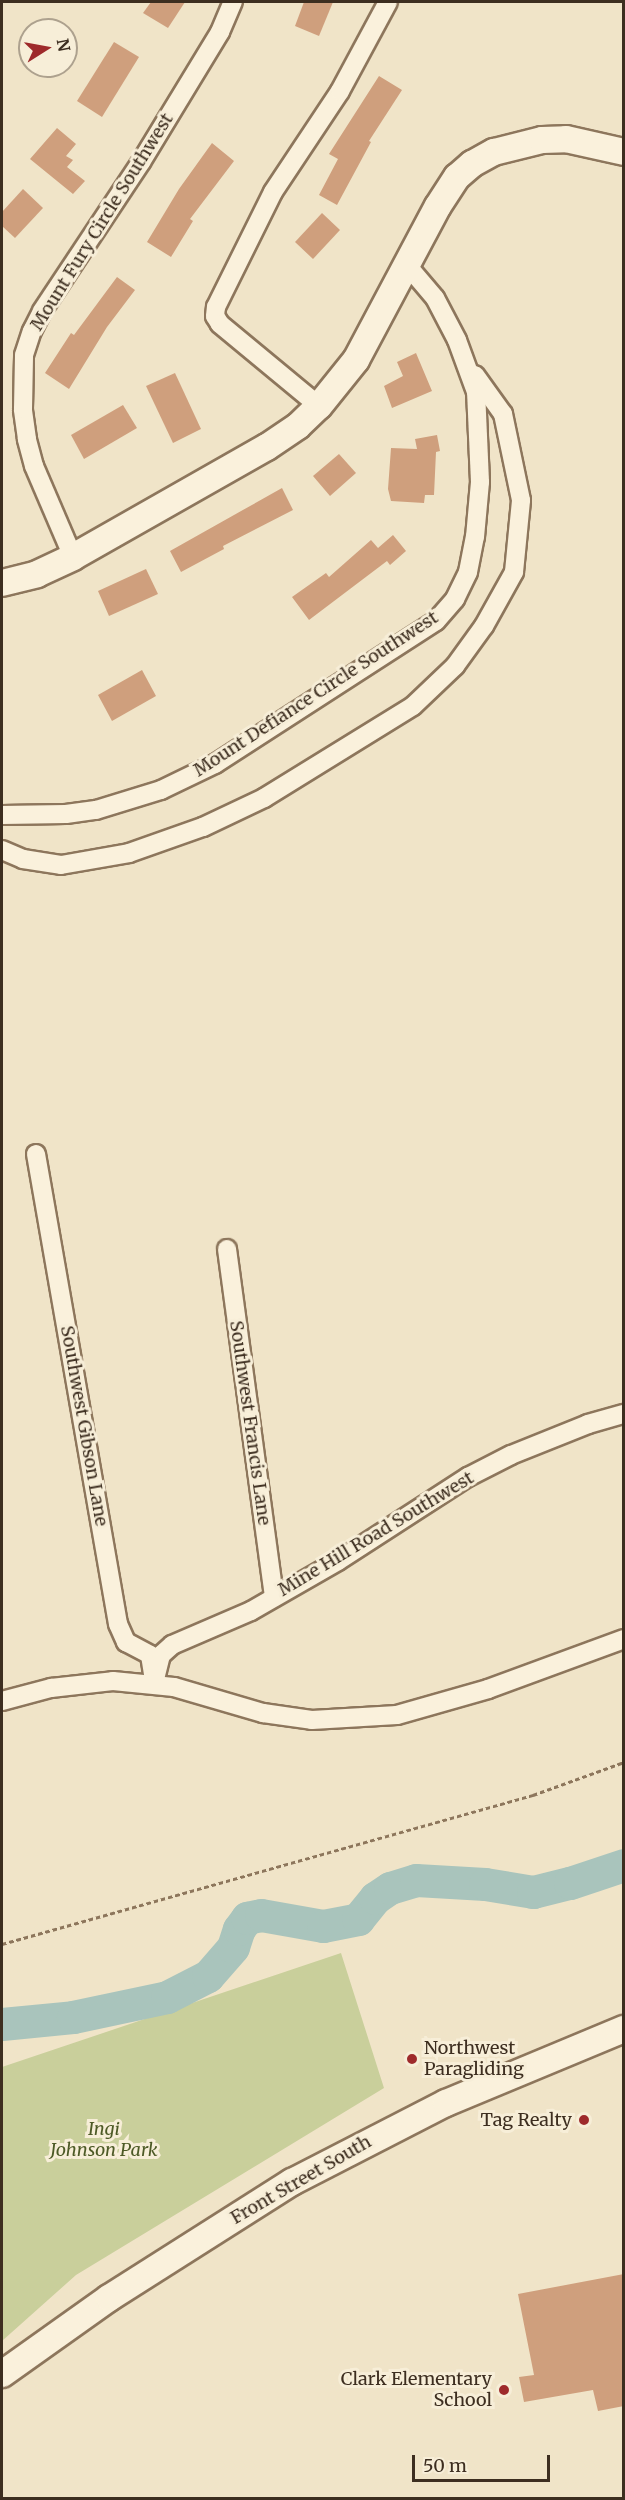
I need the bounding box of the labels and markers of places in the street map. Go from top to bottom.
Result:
place label: Northwest Paragliding [424,2038,524,2080]
marker: Northwest Paragliding [405,2052,419,2066]
place label: Tag Realty [481,2109,572,2131]
marker: Tag Realty [577,2113,591,2127]
place label: Clark Elementary School [341,2369,492,2412]
marker: Clark Elementary School [497,2383,511,2397]

